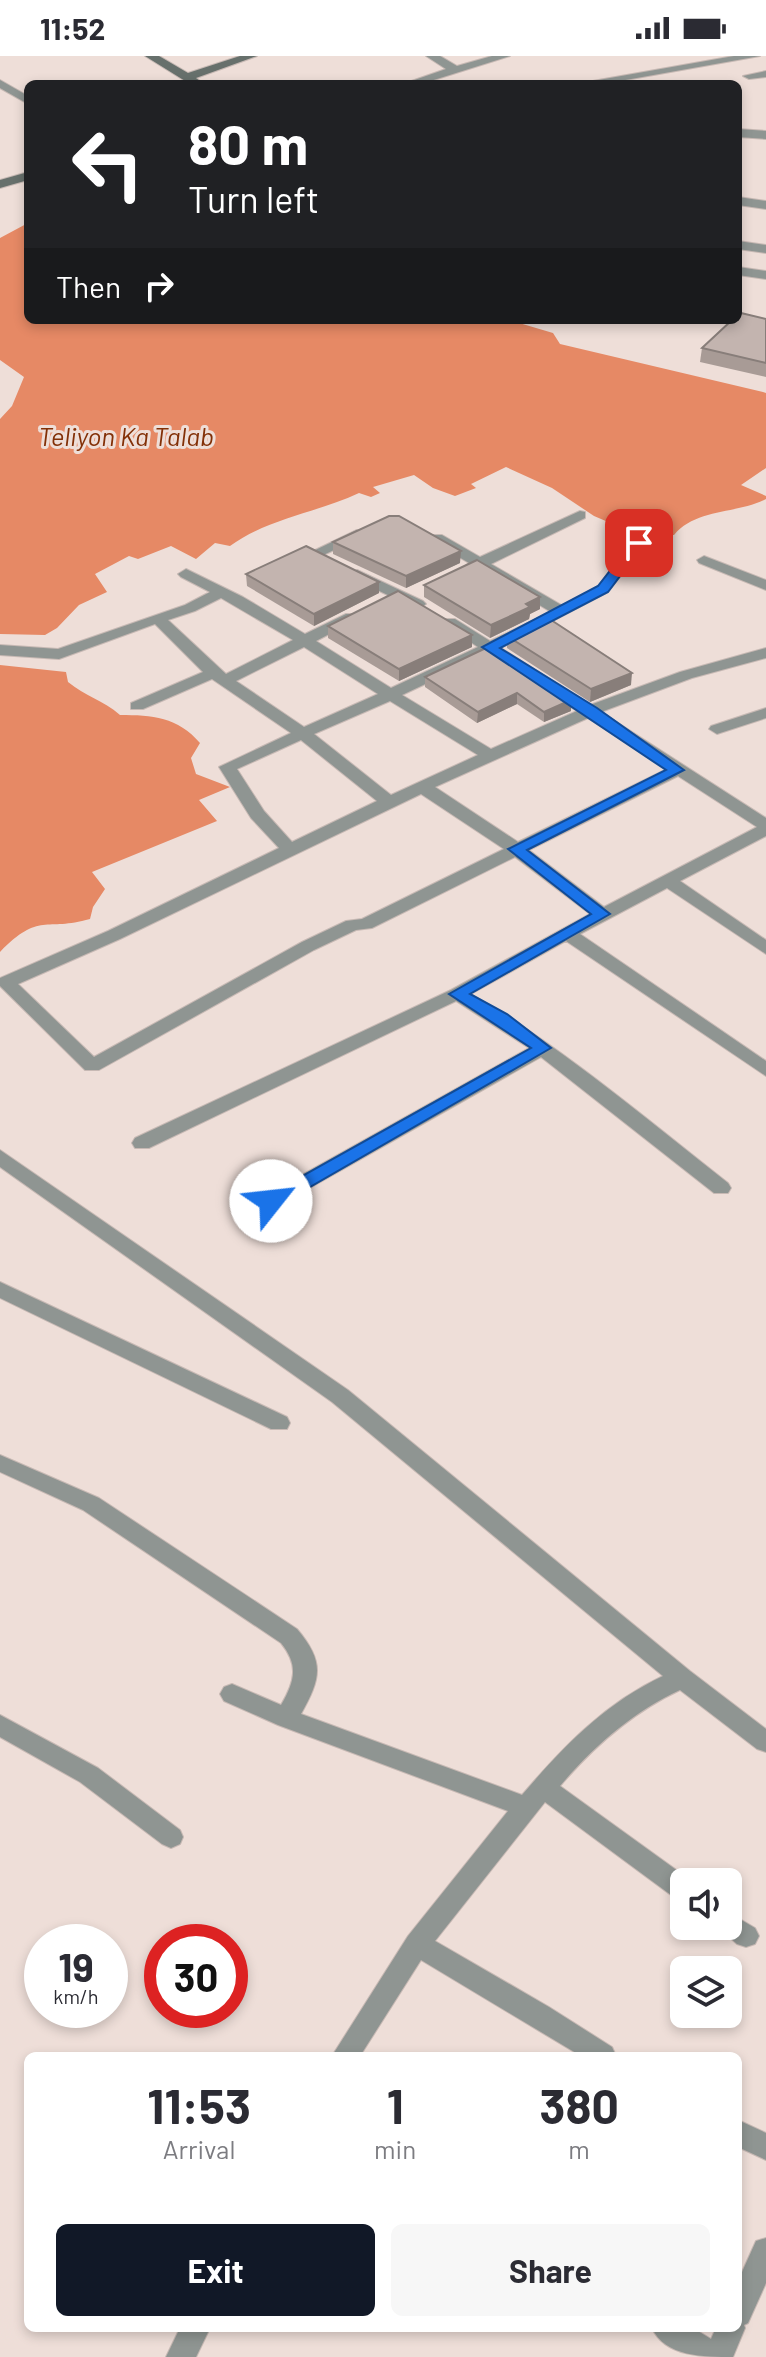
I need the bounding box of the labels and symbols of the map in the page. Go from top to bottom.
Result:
water label: Teliyon Ka Talab [38,420,214,451]
pin [605,509,673,577]
position arrow [229,1159,313,1243]
speed limit sign: 30 [144,1924,248,2028]

